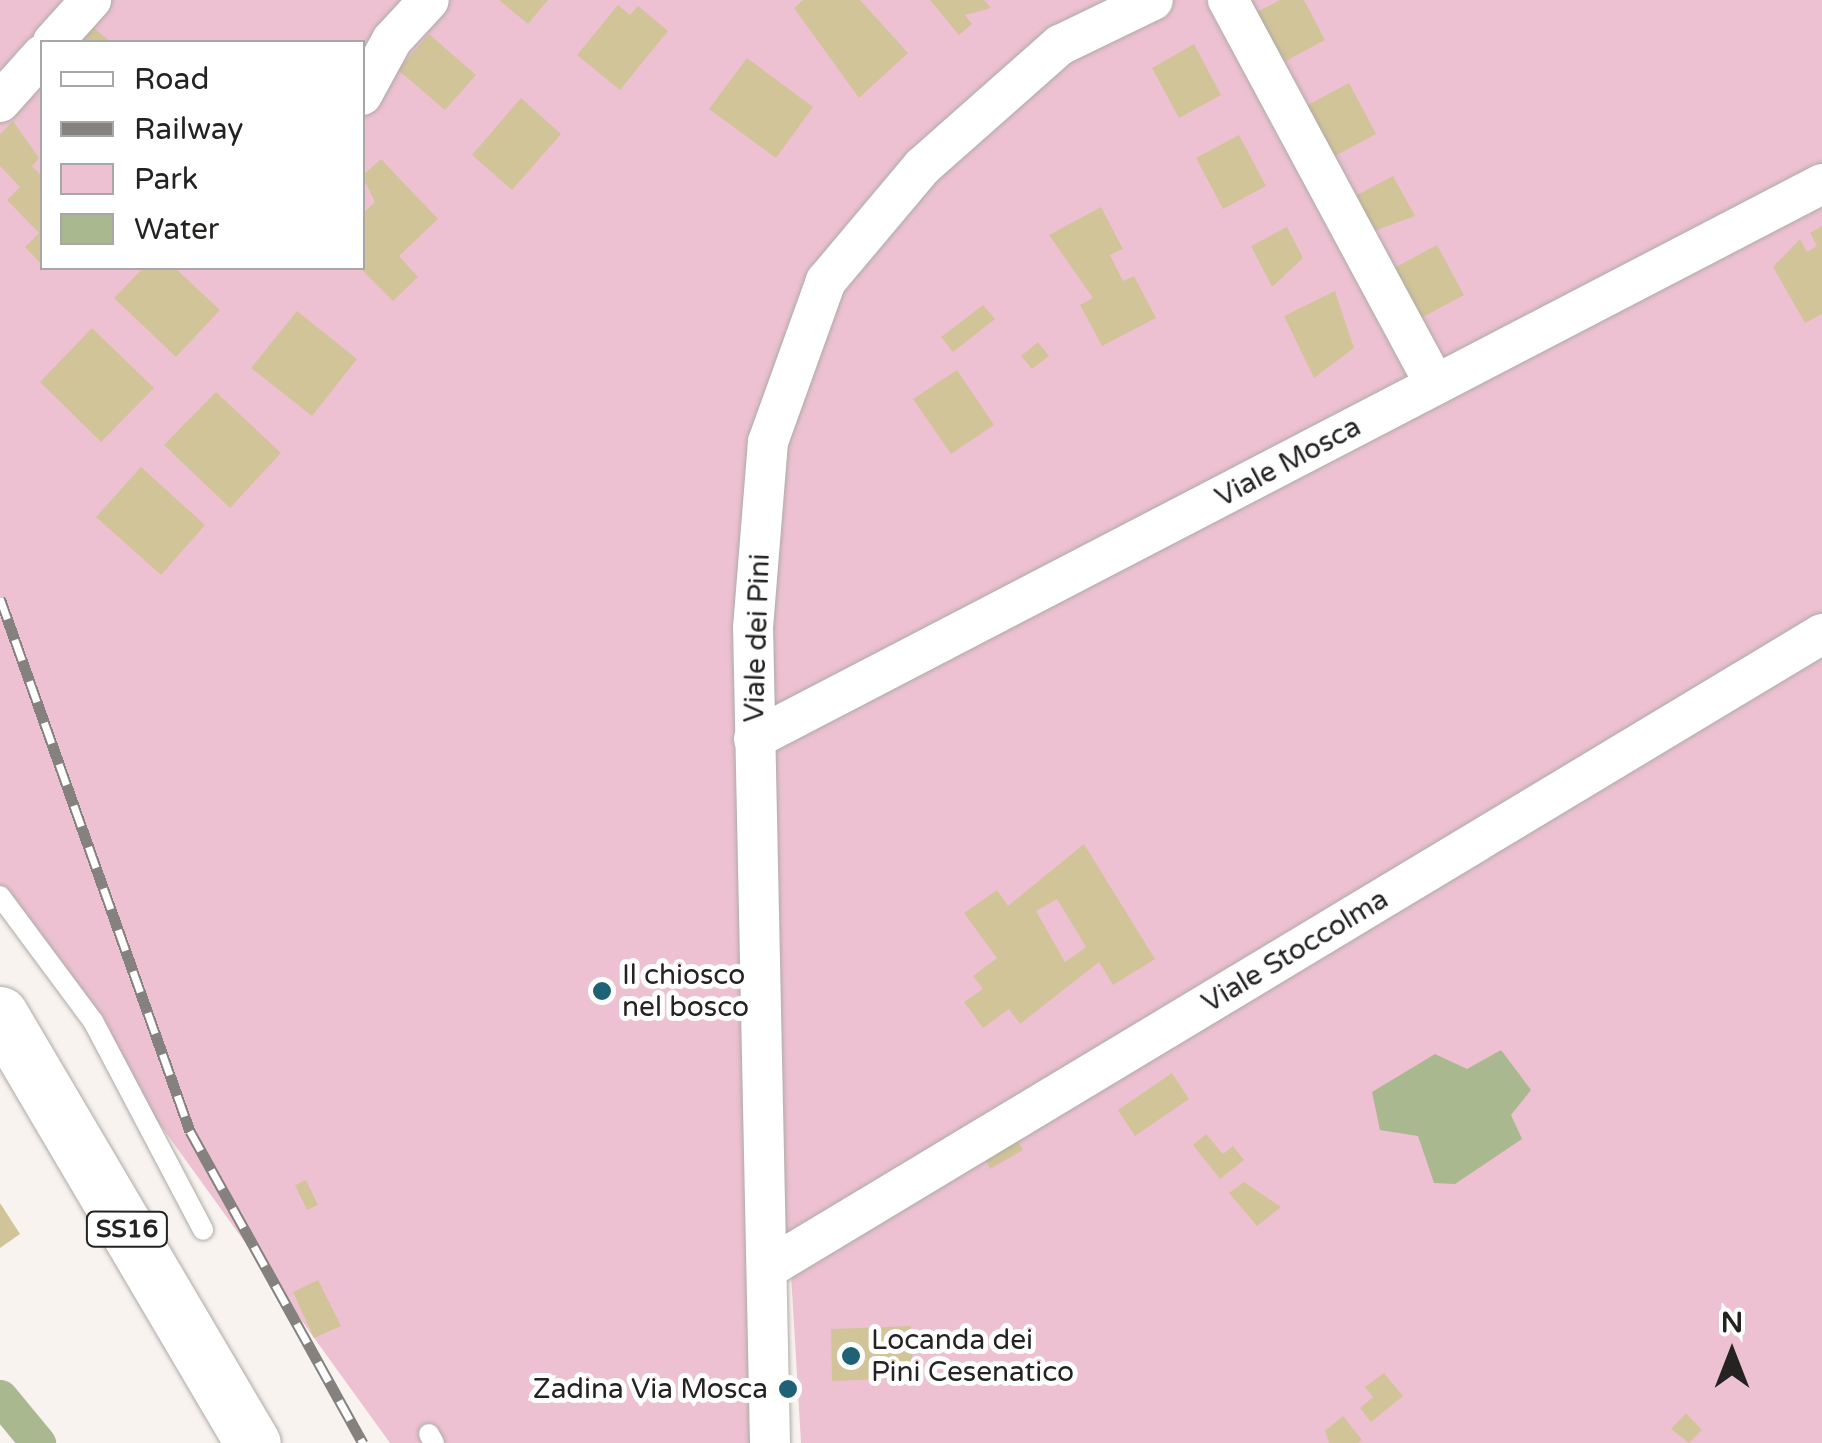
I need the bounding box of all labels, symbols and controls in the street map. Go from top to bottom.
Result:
legend [40,40,365,270]
text: Road [134,61,209,98]
text: Railway [134,111,243,148]
text: Park [134,161,198,198]
text: Water [134,211,219,248]
street label: Viale Mosca [1210,410,1366,514]
street label: Viale dei Pini [737,553,777,723]
street label: Viale Stoccolma [1196,882,1394,1020]
place label: Il chiosco nel bosco [622,958,749,1024]
marker: Il chiosco nel bosco [591,980,613,1002]
road number: SS16 [84,1209,170,1249]
north arrow [1682,1303,1782,1403]
text: N [1721,1306,1743,1340]
place label: Locanda dei Pini Cesenatico [871,1323,1074,1389]
marker: Locanda dei Pini Cesenatico [840,1345,862,1367]
place label: Zadina Via Mosca [533,1372,768,1406]
marker: Zadina Via Mosca [777,1378,799,1400]

